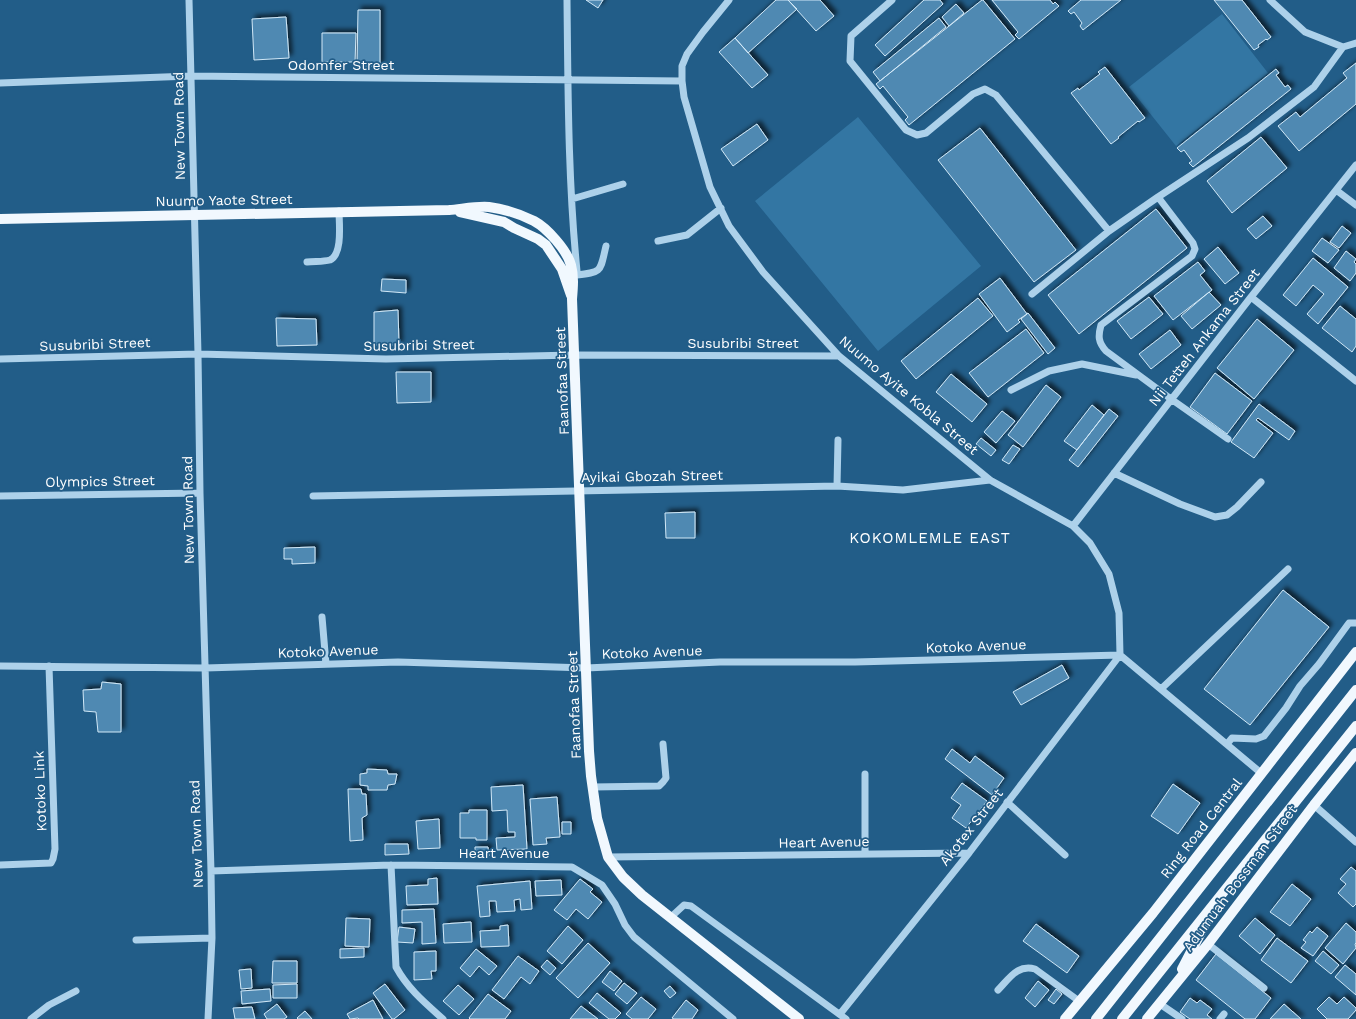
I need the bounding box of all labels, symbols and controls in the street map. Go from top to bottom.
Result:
street label: Odomfer Street [288,57,394,73]
street label: New Town Road [170,72,188,180]
street label: Nuumo Yaote Street [155,191,293,209]
street label: Nii Tetteh Ankama Street [1145,265,1263,409]
street label: Faanofaa Street [552,327,572,435]
street label: Nuumo Ayite Kobla Street [836,332,982,458]
street label: Susubribi Street [39,334,151,354]
street label: Susubribi Street [687,335,799,351]
street label: Susubribi Street [363,336,475,354]
street label: New Town Road [179,456,197,564]
street label: Ayikai Gbozah Street [581,467,723,485]
street label: Olympics Street [45,472,155,490]
district label: KOKOMLEMLE EAST [849,529,1011,547]
street label: Kotoko Avenue [925,636,1027,656]
street label: Kotoko Avenue [277,641,379,661]
street label: Kotoko Avenue [601,642,703,662]
street label: Faanofaa Street [564,651,584,759]
street label: Kotoko Link [31,750,49,832]
street label: Ring Road Central [1157,774,1245,881]
street label: New Town Road [186,780,206,888]
street label: Akotex Street [936,785,1006,869]
street label: Adumuah Bossman Street [1180,802,1300,954]
street label: Heart Avenue [778,833,870,851]
street label: Heart Avenue [458,845,550,861]

